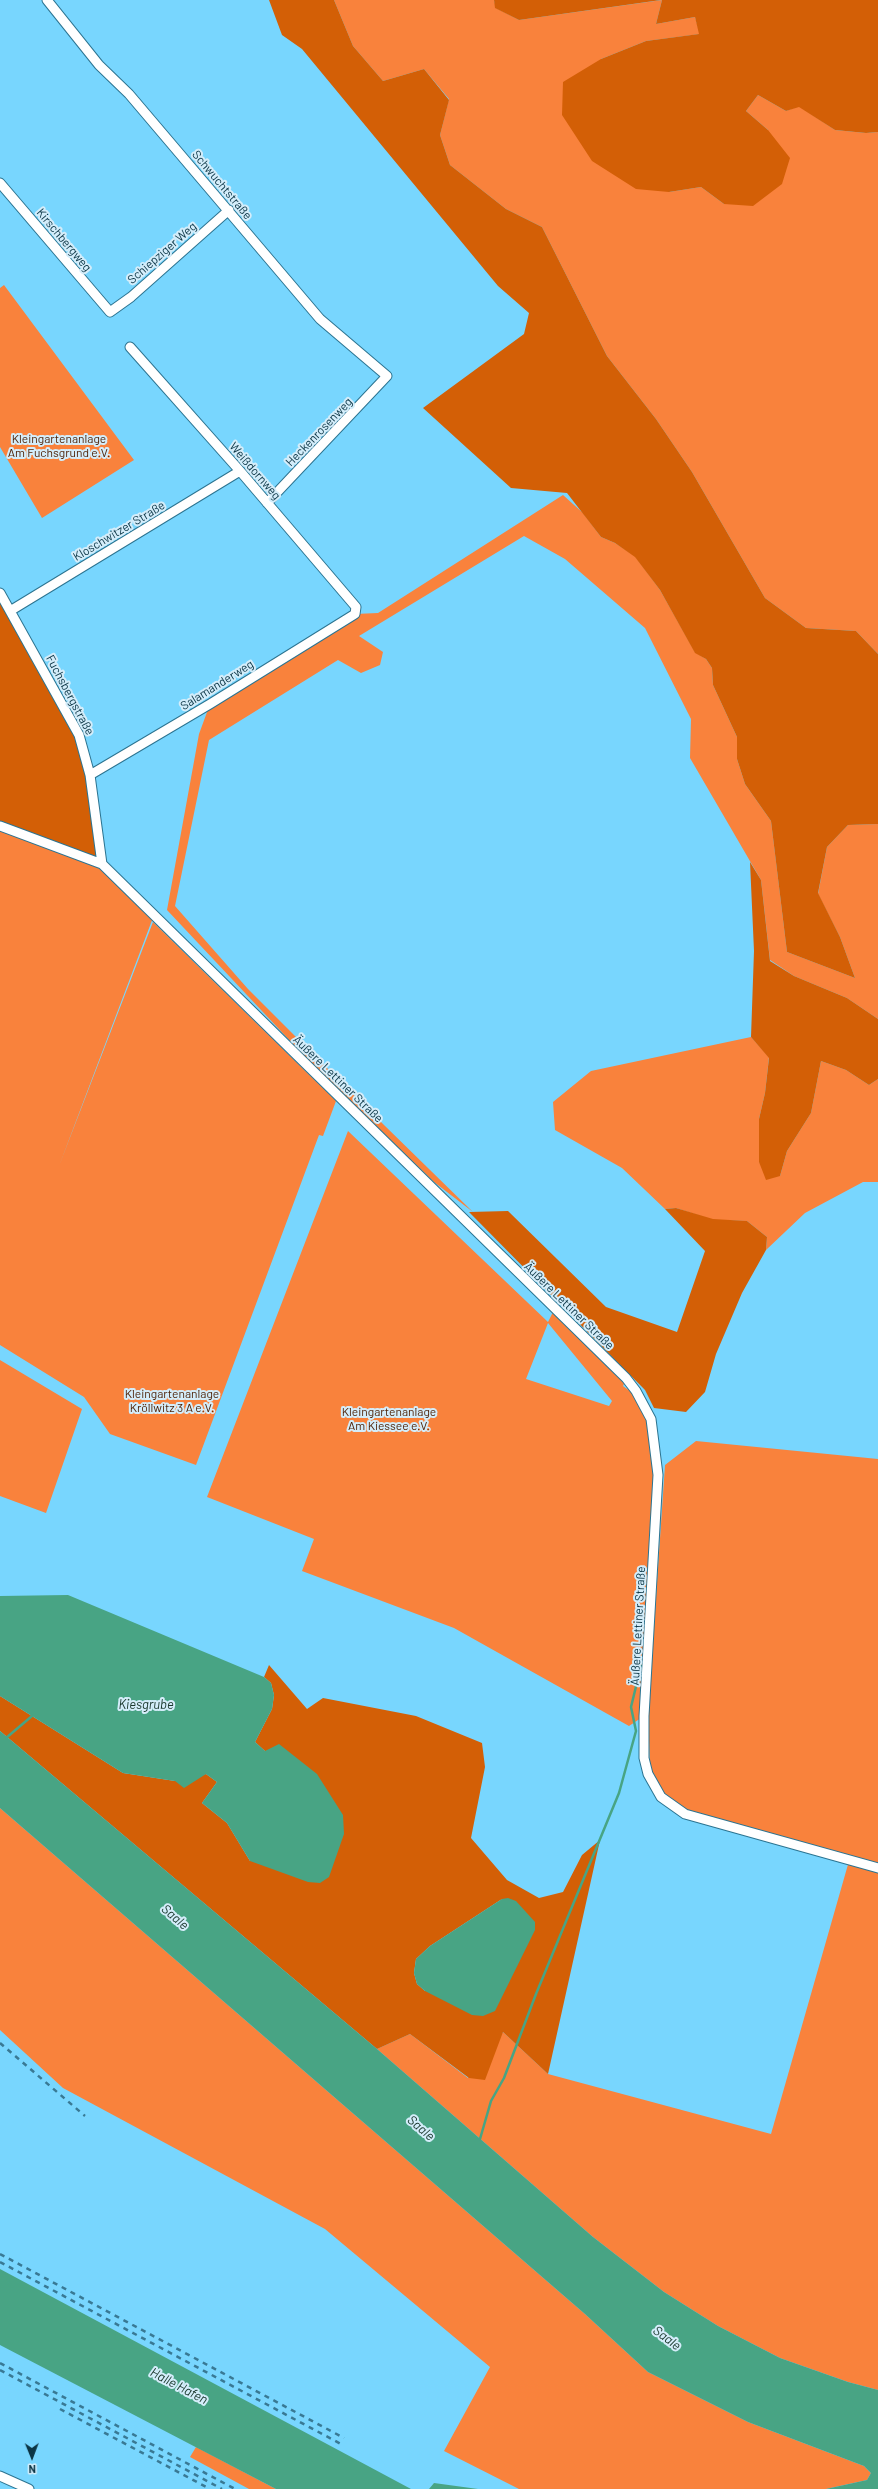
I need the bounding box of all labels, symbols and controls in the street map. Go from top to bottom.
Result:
street label: Schwuchtstraße [189,148,255,222]
street label: Kirschbergweg [33,206,95,274]
street label: Schiepziger Weg [125,219,199,287]
street label: Heckenrosenweg [283,395,355,469]
park label: Kleingartenanlage Am Fuchsgrund e.V. [8,432,110,460]
street label: Weißdornweg [226,439,284,503]
street label: Kloschwitzer Straße [70,498,168,564]
street label: Fuchsbergstraße [43,652,97,738]
street label: Salamanderweg [178,657,256,713]
street label: Äußere Lettiner Straße [290,1032,386,1126]
street label: Äußere Lettiner Straße [521,1259,617,1353]
park label: Kleingartenanlage Kröllwitz 3 A e.V. [125,1387,219,1415]
park label: Kleingartenanlage Am Kiessee e.V. [342,1405,436,1433]
street label: Äußere Lettiner Straße [628,1566,648,1686]
water label: Kiesgrube [118,1697,174,1713]
water label: Saale [158,1901,192,1933]
water label: Saale [404,2112,438,2144]
water label: Saale [650,2323,684,2353]
water label: Halle Hafen [148,2364,210,2408]
north arrow [12,2437,52,2477]
text: N [28,2463,36,2476]

